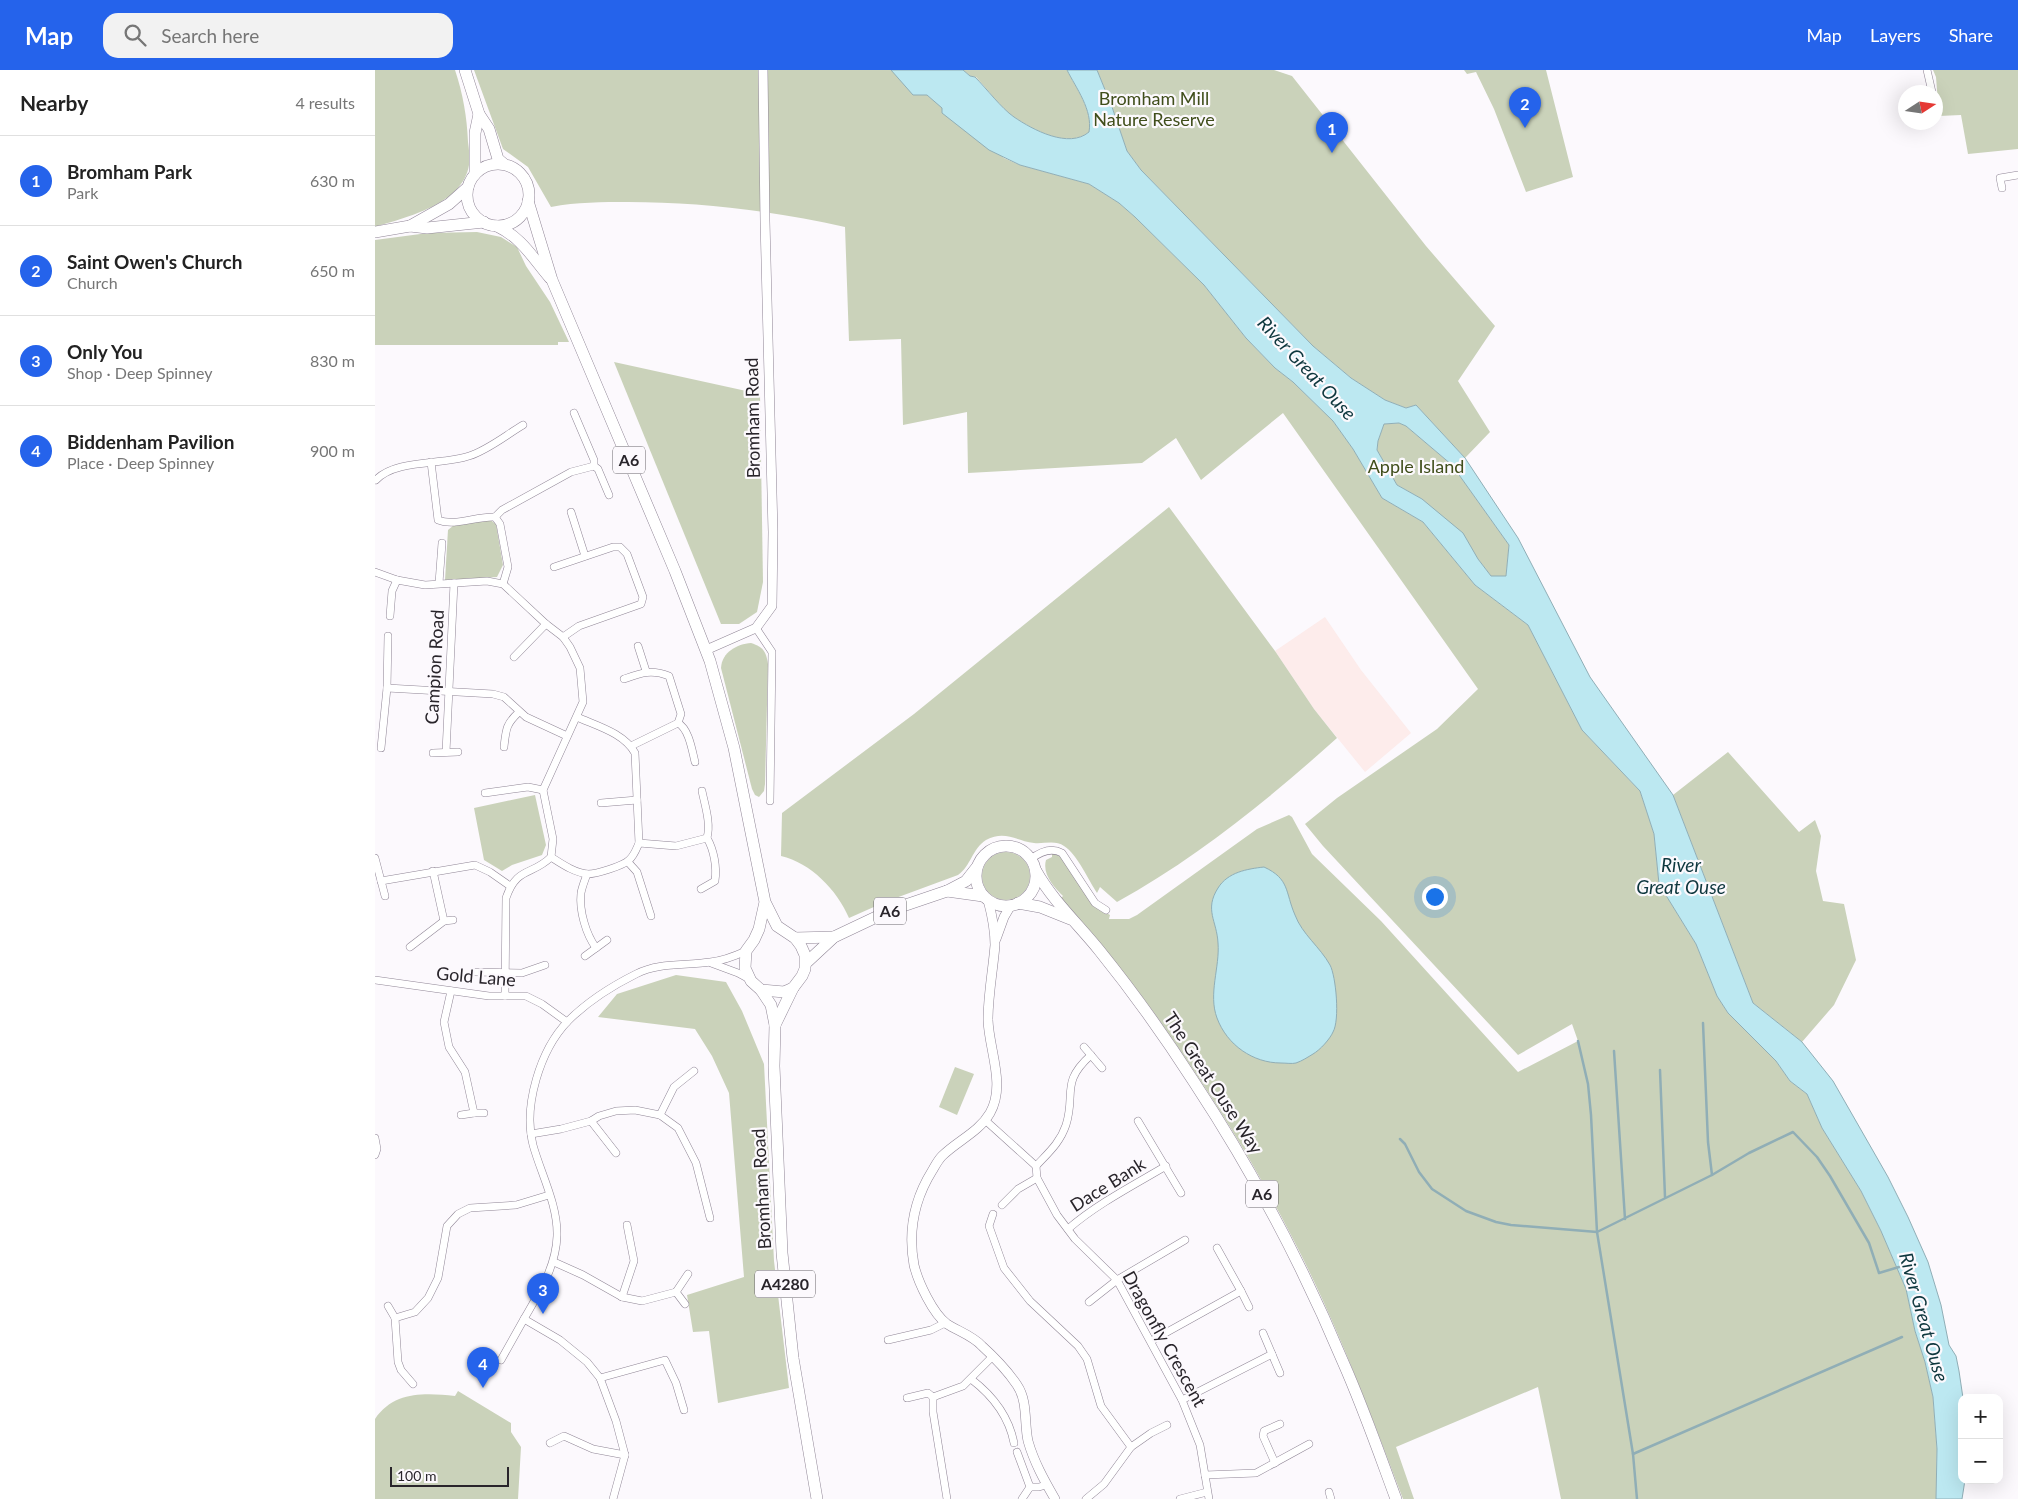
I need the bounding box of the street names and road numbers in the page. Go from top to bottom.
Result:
street label: Bromham Road [740,357,764,479]
road number: A6 [613,446,645,474]
street label: Campion Road [420,609,448,725]
road number: A6 [874,898,906,924]
street label: Gold Lane [435,962,517,990]
street label: The Great Ouse Way [1160,1007,1268,1158]
street label: Bromham Road [747,1128,775,1250]
street label: Dace Bank [1066,1152,1150,1216]
road number: A6 [1246,1180,1278,1208]
street label: Dragonfly Crescent [1118,1267,1212,1411]
road number: A4280 [755,1270,815,1298]

